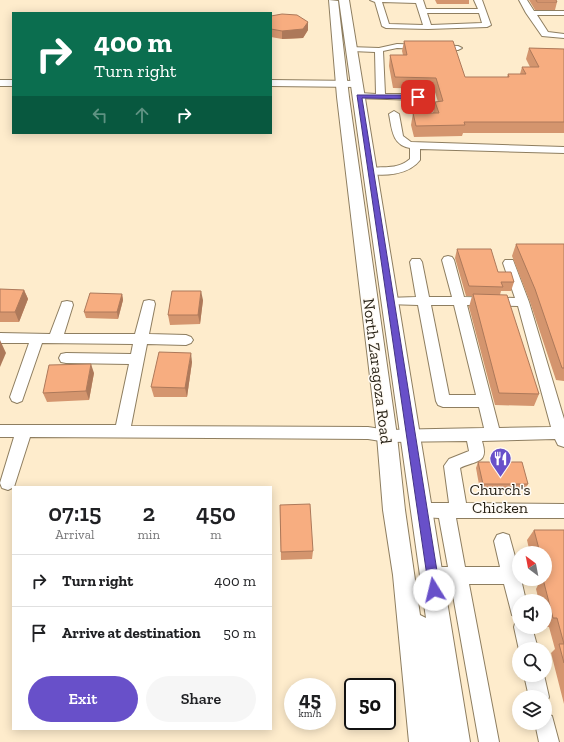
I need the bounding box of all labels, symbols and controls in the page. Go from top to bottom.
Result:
text: 400 m [94,26,172,59]
icon: right [28,28,80,80]
text: Turn right [94,60,176,82]
pin [401,80,435,114]
icon: arrive [407,86,429,108]
icon: left [89,104,111,126]
icon: ahead [131,104,153,126]
icon: right [173,104,195,126]
street label: North Zaragoza Road [359,297,396,445]
restaurant icon: Church's Chicken [487,446,513,479]
place label: Church's Chicken [469,480,531,517]
text: 07:15 [48,498,101,527]
text: 2 [142,498,155,527]
text: 450 [196,498,236,527]
text: Arrival [55,527,94,542]
text: min [138,527,160,542]
text: m [210,527,222,542]
north arrow [512,546,552,586]
map controls [512,546,552,730]
position arrow [413,569,455,611]
icon: right [28,570,50,592]
text: Turn right [62,572,133,590]
text: 400 m [214,572,256,590]
button: sound [512,594,552,634]
icon: arrive [28,622,50,644]
text: Arrive at destination [62,624,201,642]
text: 50 m [223,624,256,642]
button: search [512,642,552,682]
button: Exit [28,676,138,722]
button: Share [146,676,256,722]
speed limit sign: 50 [344,678,396,730]
text: 45 [299,687,321,711]
button: layers [512,690,552,730]
text: km/h [299,708,321,720]

